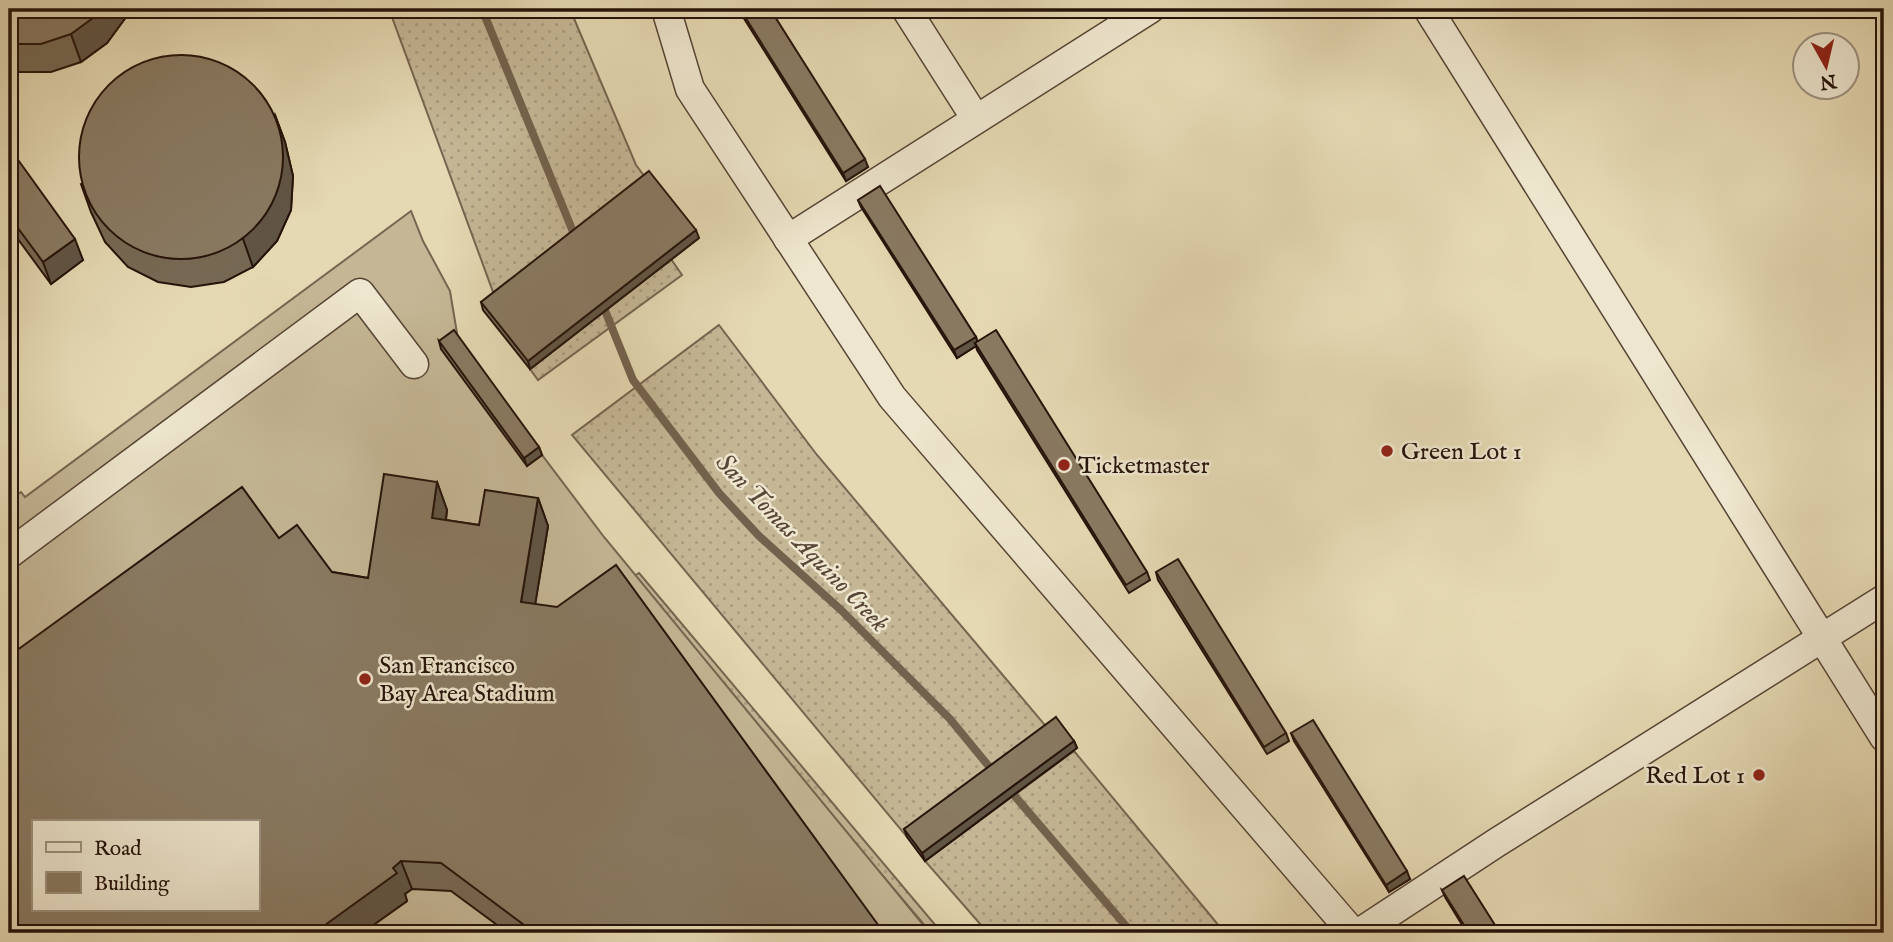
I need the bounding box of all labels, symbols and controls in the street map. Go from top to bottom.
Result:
north arrow [1792,32,1862,102]
text: N [1818,68,1839,94]
place label: Green Lot 1 [1401,437,1522,468]
marker: Green Lot 1 [1379,443,1395,459]
water label: San Tomas Aquino Creek [708,447,896,640]
place label: Ticketmaster [1078,451,1210,482]
marker: Ticketmaster [1056,457,1072,473]
place label: San Francisco Bay Area Stadium [379,651,555,710]
marker: San Francisco Bay Area Stadium [357,671,373,687]
place label: Red Lot 1 [1645,761,1745,792]
marker: Red Lot 1 [1751,767,1767,783]
legend [32,820,259,911]
text: Road [94,836,142,863]
text: Building [94,871,170,898]

